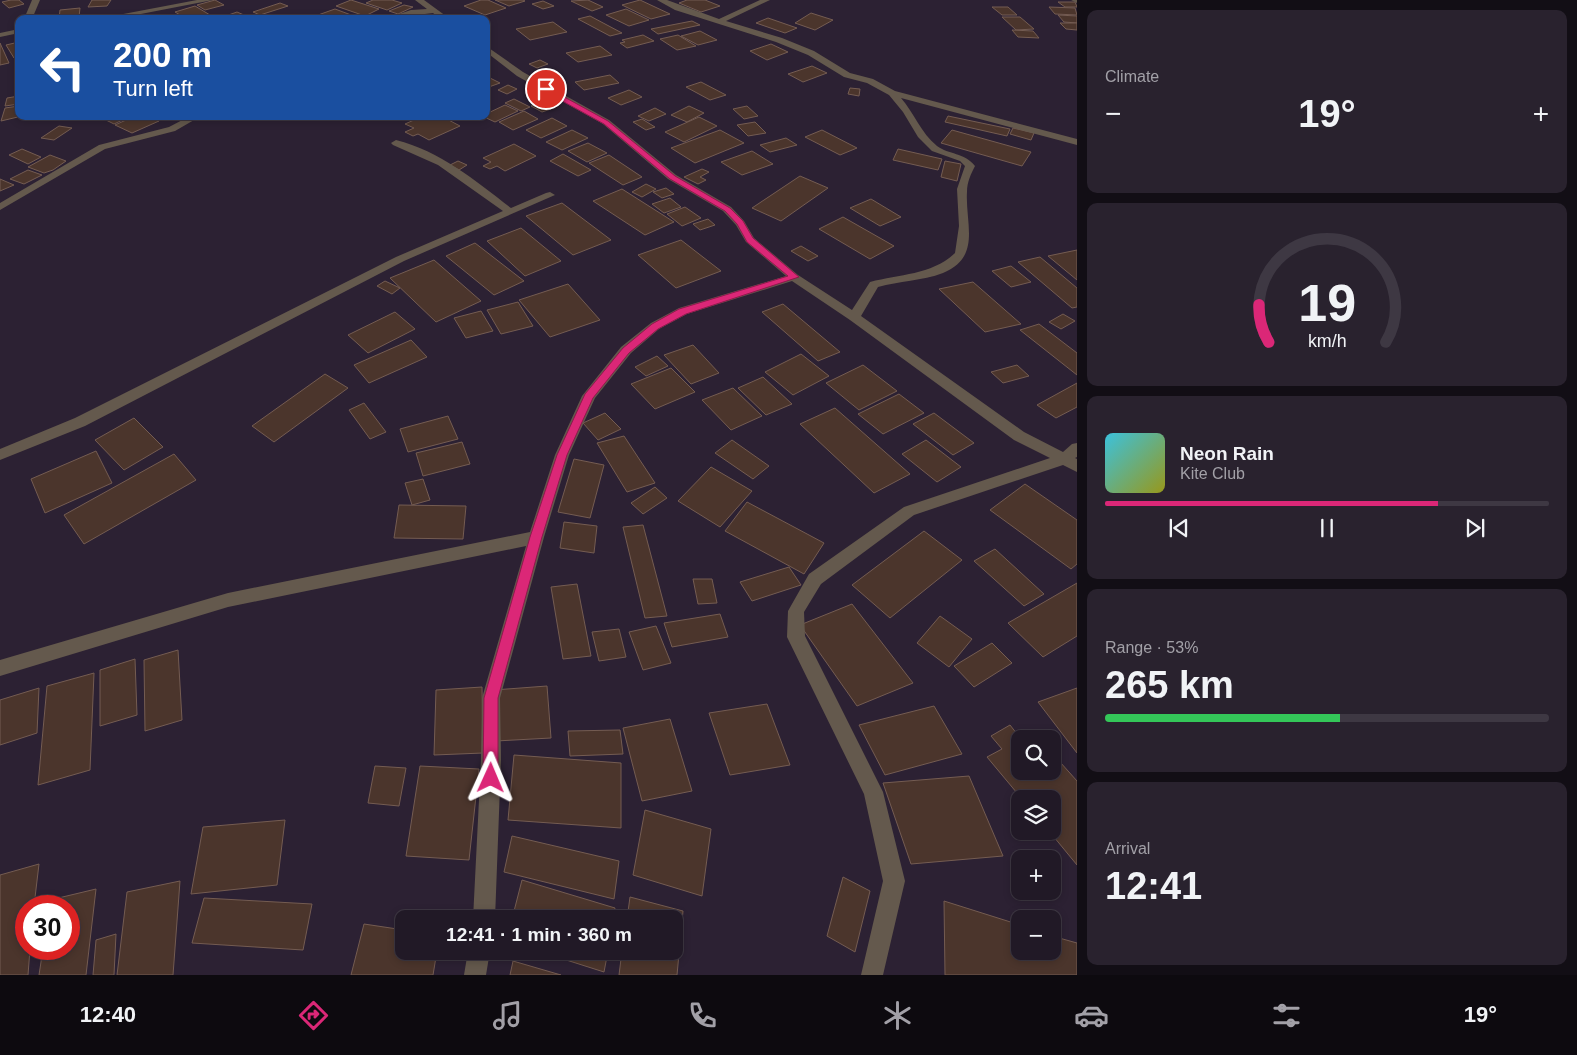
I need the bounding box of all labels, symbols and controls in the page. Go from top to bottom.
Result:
icon: left [30,35,95,100]
text: 200 m [113,35,212,74]
pin [525,68,567,110]
text: Climate [1105,68,1159,85]
icon: arrive [532,75,560,103]
text: Turn left [113,76,193,101]
text: 19° [1298,93,1356,135]
text: − [1105,98,1121,129]
text: + [1533,98,1549,129]
text: 19 [1298,274,1356,332]
text: km/h [1308,331,1346,351]
text: Neon Rain [1180,443,1274,464]
text: Kite Club [1180,465,1245,482]
icon: previous [1165,514,1193,542]
icon: pause [1313,514,1341,542]
icon: next [1461,514,1489,542]
text: Range · 53% [1105,639,1198,656]
text: 265 km [1105,664,1234,706]
map controls [1011,730,1061,960]
button: search [1011,730,1061,780]
position arrow [464,751,516,803]
button: layers [1011,790,1061,840]
text: Arrival [1105,840,1150,857]
button: + [1011,850,1061,900]
text: 12:41 [1105,865,1202,907]
speed limit sign: 30 [15,895,80,960]
button: − [1011,910,1061,960]
text: 12:41 · 1 min · 360 m [446,924,632,945]
icon: directions [296,998,331,1033]
icon: music [490,998,525,1033]
icon: phone [685,998,720,1033]
icon: climate [880,998,915,1033]
icon: car [1074,998,1109,1033]
icon: filters [1269,998,1304,1033]
text: 12:40 [80,1002,136,1027]
text: 19° [1464,1002,1497,1027]

